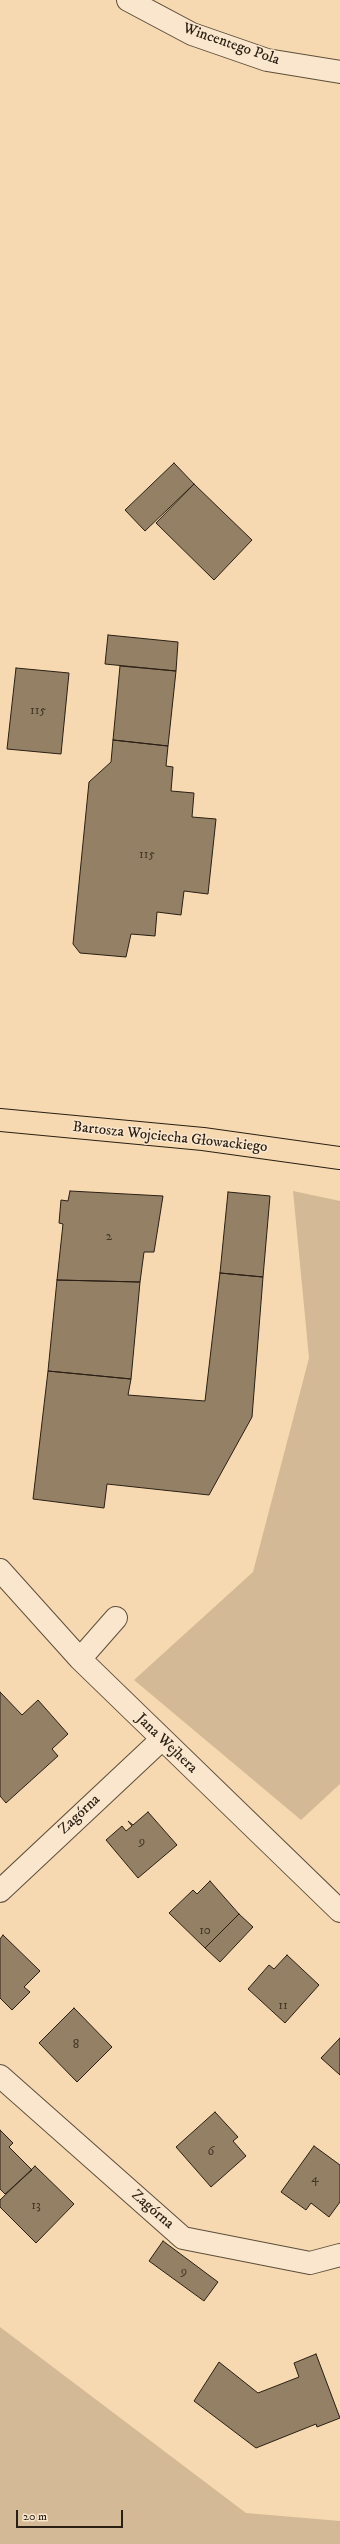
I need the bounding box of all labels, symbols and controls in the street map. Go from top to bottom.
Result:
street label: Wincentego Pola [180,20,282,70]
house number: 115 [30,703,46,719]
house number: 115 [139,847,155,863]
street label: Bartosza Wojciecha Głowackiego [72,1119,268,1157]
house number: 2 [106,1229,112,1245]
street label: Jana Wejhera [132,1710,200,1778]
street label: Zagórna [55,1791,105,1839]
house number: 9 [139,1834,145,1850]
house number: 10 [199,1923,211,1939]
house number: 11 [278,1998,288,2014]
house number: 8 [73,2037,79,2053]
house number: 6 [208,2144,214,2160]
house number: 4 [311,2171,319,2187]
street label: Zagórna [127,2187,177,2233]
house number: 13 [31,2198,41,2214]
house number: 9 [181,2264,187,2280]
scale bar [18,2502,125,2528]
text: 20 m [23,2509,47,2524]

